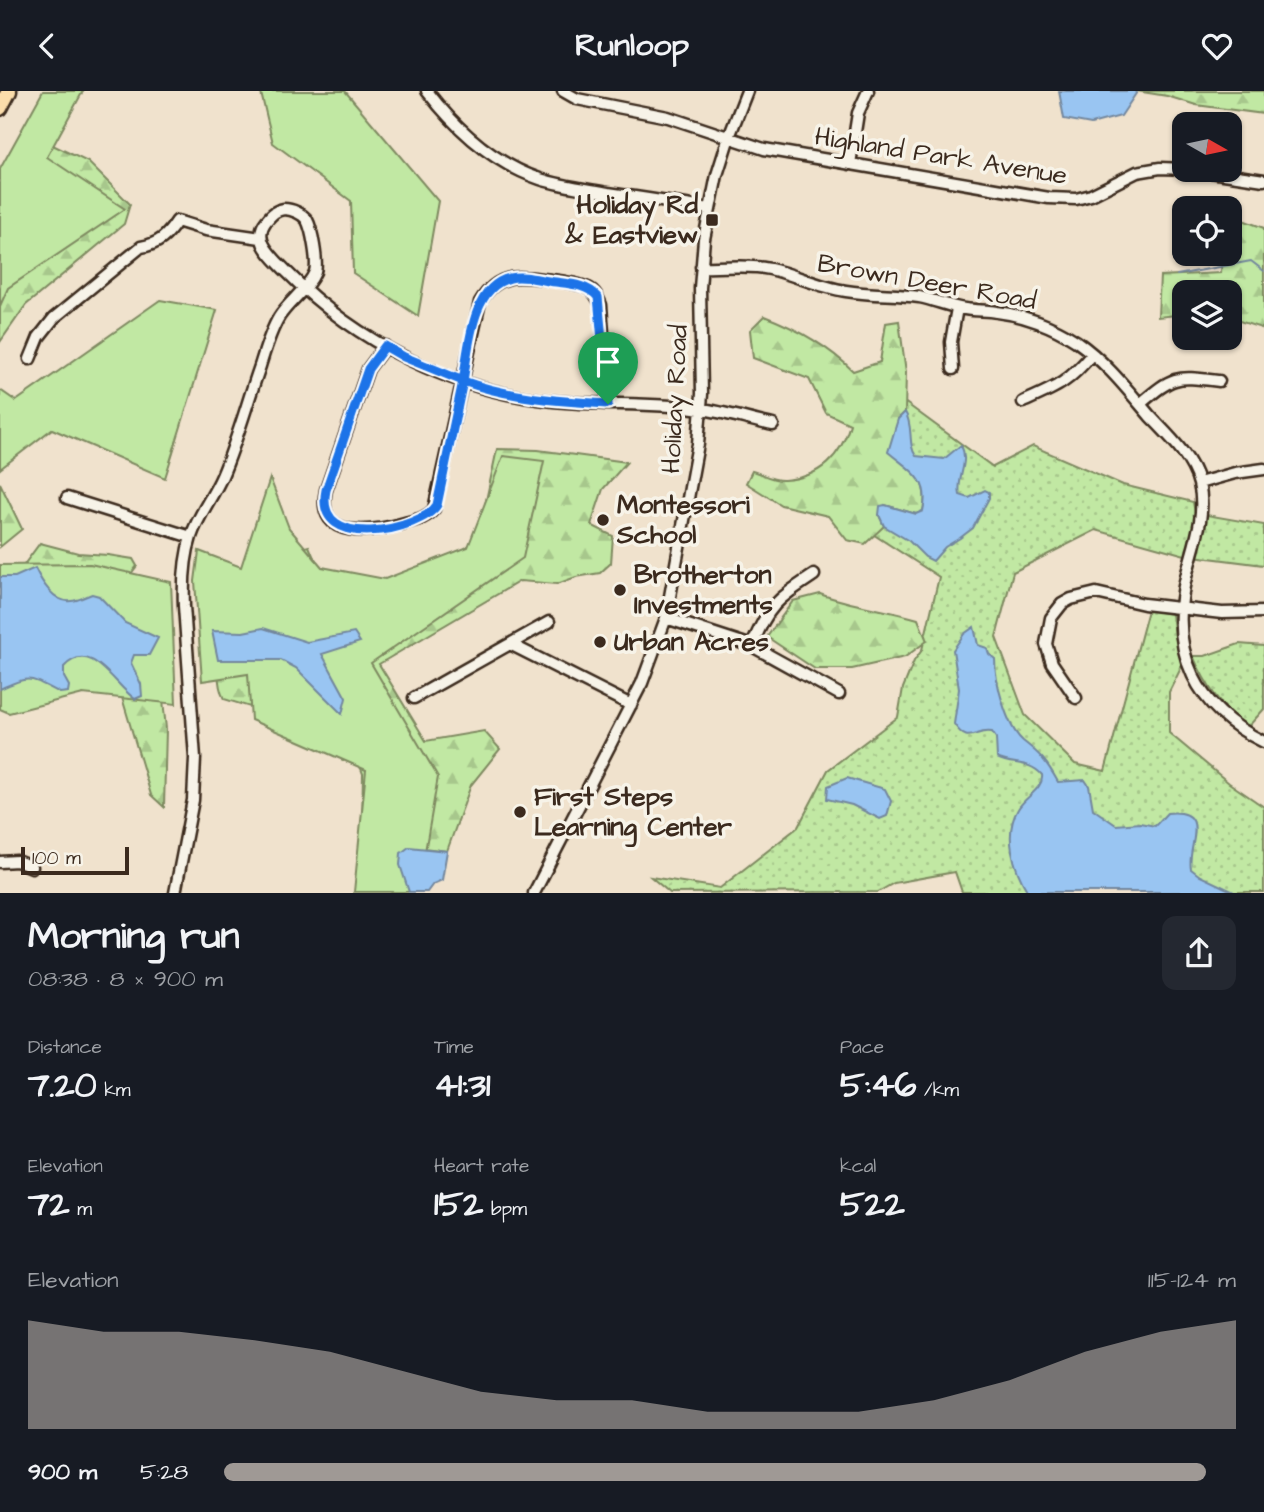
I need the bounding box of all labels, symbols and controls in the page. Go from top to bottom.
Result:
text: Runloop [575,23,689,68]
icon: back [28,27,66,65]
icon: heart [1198,27,1236,65]
north arrow [1172,112,1242,182]
map controls [1172,112,1242,350]
street label: Highland Park Avenue [812,118,1070,196]
place label: Holiday Rd & Eastview [564,187,699,253]
button: locate [1172,196,1242,266]
marker: Holiday Rd & Eastview [704,212,720,228]
street label: Brown Deer Road [815,245,1039,319]
button: layers [1172,280,1242,350]
street label: Holiday Road [653,323,699,475]
pin [578,332,638,404]
icon: arrive [589,343,627,381]
place label: Montessori School [616,487,750,553]
marker: Montessori School [595,512,611,528]
place label: Brotherton Investments [634,557,773,623]
marker: Brotherton Investments [612,582,628,598]
place label: Urban Acres [614,624,769,660]
marker: Urban Acres [592,634,608,650]
place label: First Steps Learning Center [534,779,732,848]
marker: First Steps Learning Center [512,804,528,820]
scale bar [21,843,130,875]
text: 100 m [32,845,81,872]
text: Morning run [28,911,240,963]
button: share [1162,916,1236,990]
text: 08:38 · 8 × 900 m [28,963,223,995]
text: Distance [28,1034,102,1061]
text: Time [434,1034,474,1061]
text: Pace [840,1034,884,1061]
text: 7.20 [28,1061,97,1110]
text: 41:31 [434,1061,490,1110]
text: 5:46 [840,1061,916,1110]
text: km [97,1077,131,1104]
text: /km [916,1077,959,1104]
text: Elevation [28,1153,103,1180]
text: Heart rate [434,1153,529,1180]
text: kcal [840,1153,876,1180]
text: 72 [28,1180,70,1229]
text: 152 [434,1180,483,1229]
text: 522 [840,1180,905,1229]
text: m [70,1196,92,1223]
text: bpm [483,1196,527,1223]
text: Elevation [28,1264,119,1296]
text: 115–124 m [1148,1264,1236,1296]
text: 900 m [28,1456,97,1488]
text: 5:28 [140,1456,188,1488]

